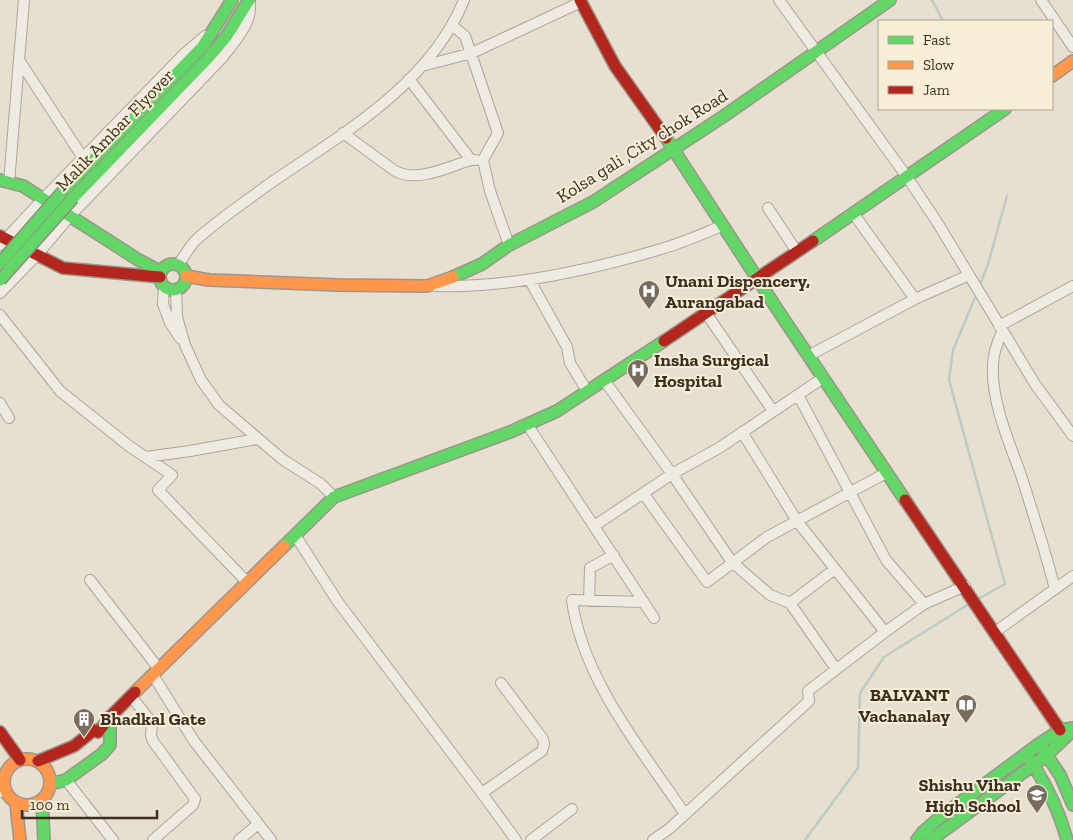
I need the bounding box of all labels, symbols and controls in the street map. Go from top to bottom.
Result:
legend [878,20,1053,110]
text: Fast [923,31,951,49]
text: Slow [923,56,955,74]
street label: Malik Ambar Flyover [51,64,179,196]
text: Jam [923,81,950,99]
street label: Kolsa gali ,City chok Road [552,84,732,208]
place label: Unani Dispencery, Aurangabad [665,270,810,313]
hospital icon: Unani Dispencery, Aurangabad [637,279,661,310]
place label: Insha Surgical Hospital [654,349,769,392]
hospital icon: Insha Surgical Hospital [626,358,650,389]
place label: BALVANT Vachanalay [859,684,950,727]
library icon: BALVANT Vachanalay [954,693,978,724]
building icon: Bhadkal Gate [72,707,96,738]
place label: Bhadkal Gate [100,708,206,730]
place label: Shishu Vihar High School [918,774,1021,817]
school or university icon: Shishu Vihar High School [1025,783,1049,814]
scale bar [22,788,158,820]
text: 100 m [30,796,69,814]

